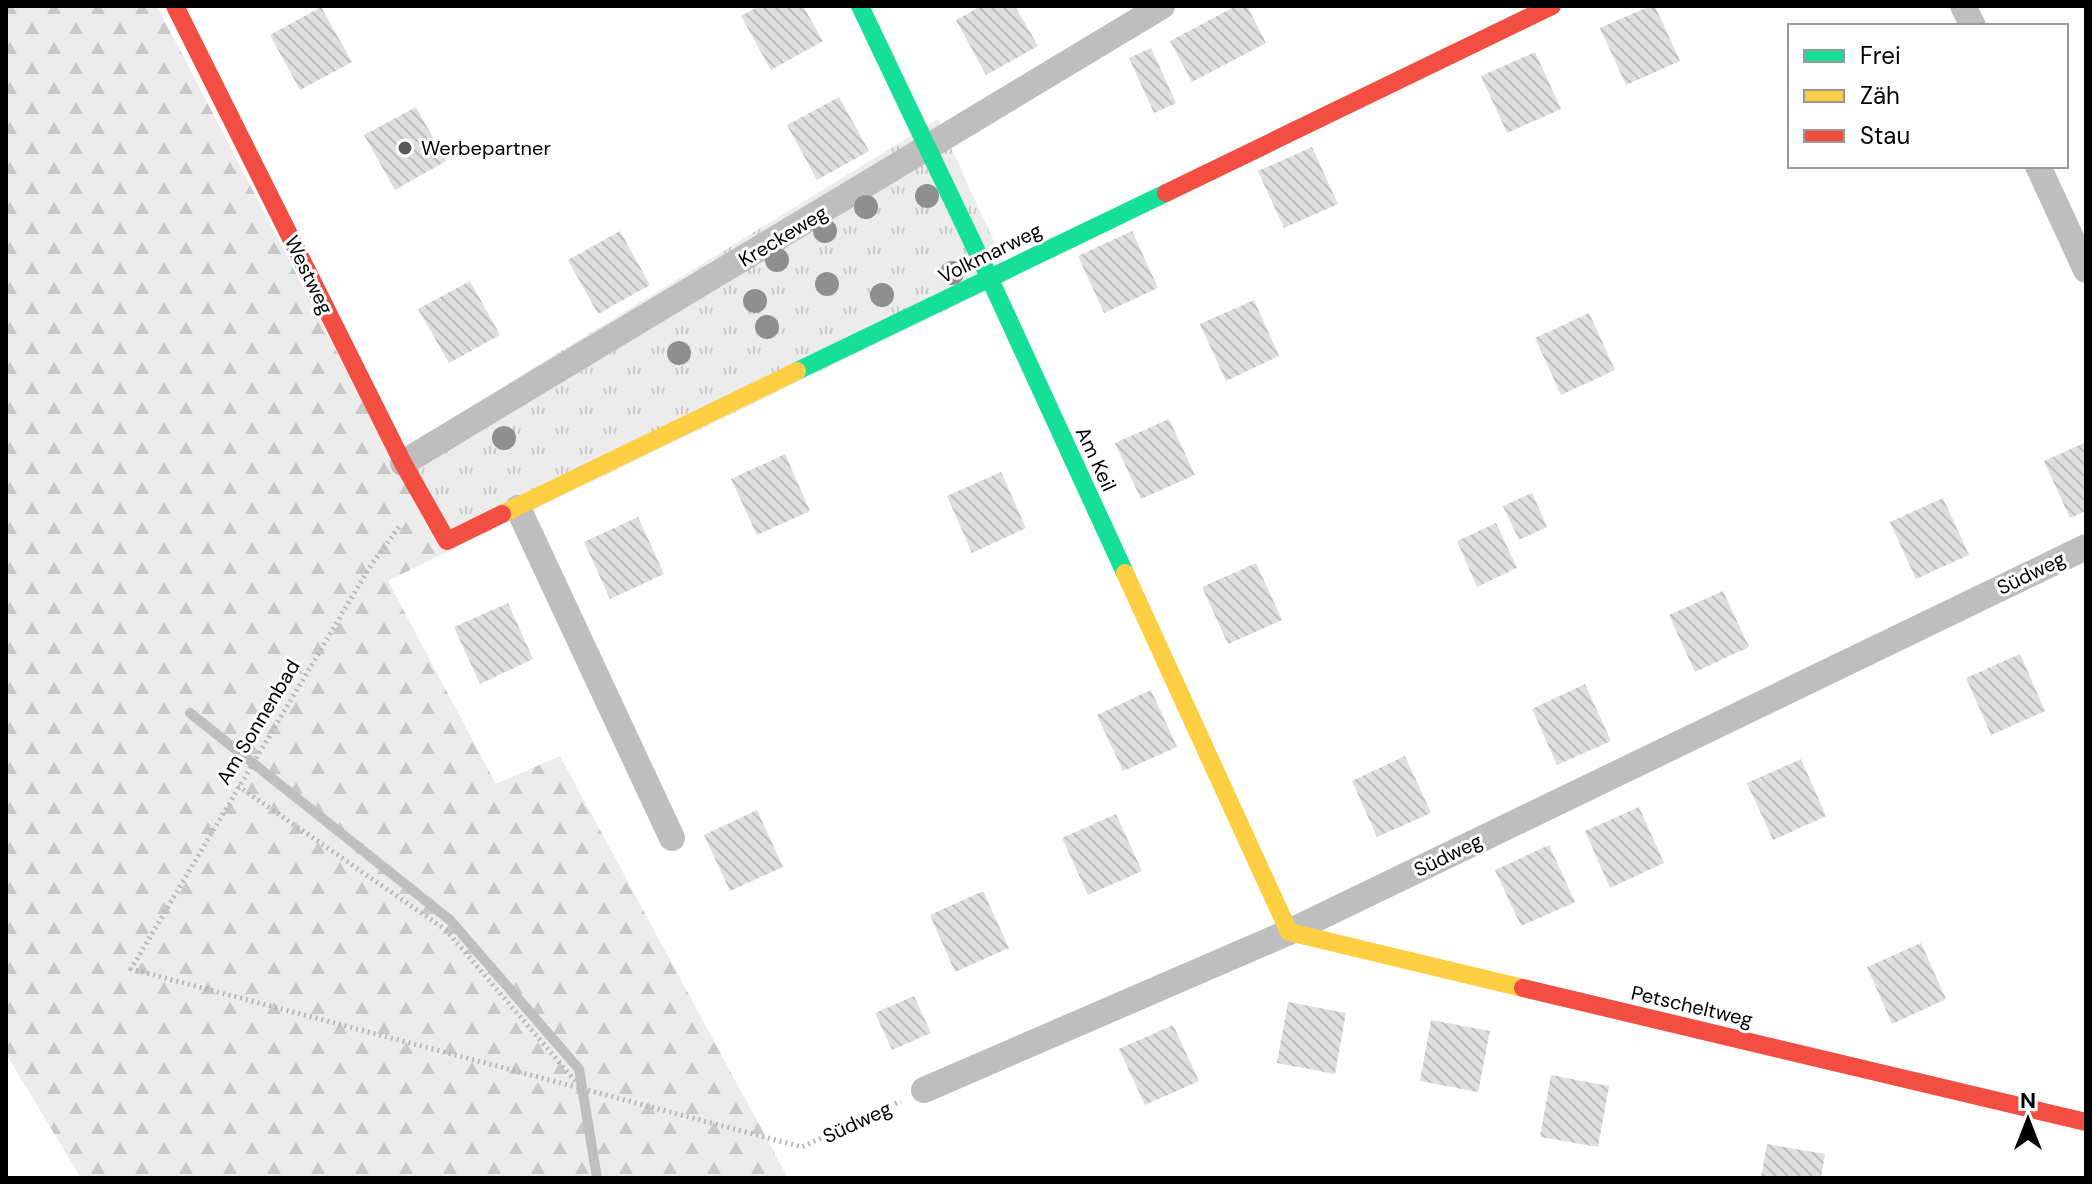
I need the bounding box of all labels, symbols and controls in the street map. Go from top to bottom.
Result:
legend [1788,24,2068,168]
text: Frei [1860,40,1901,71]
text: Zäh [1860,80,1900,111]
text: Stau [1860,120,1910,151]
place label: Werbepartner [421,135,551,161]
marker: Werbepartner [396,139,414,157]
street label: Kreckeweg [734,199,832,273]
street label: Volkmarweg [934,217,1046,289]
street label: Westweg [279,231,339,319]
street label: Am Keil [1070,423,1122,495]
street label: Südweg [1993,545,2069,601]
street label: Am Sonnenbad [210,655,306,789]
street label: Südweg [1410,827,1486,883]
street label: Petscheltweg [1629,979,1755,1033]
north arrow [1988,1080,2068,1160]
text: N [2020,1086,2036,1115]
street label: Südweg [818,1095,896,1149]

